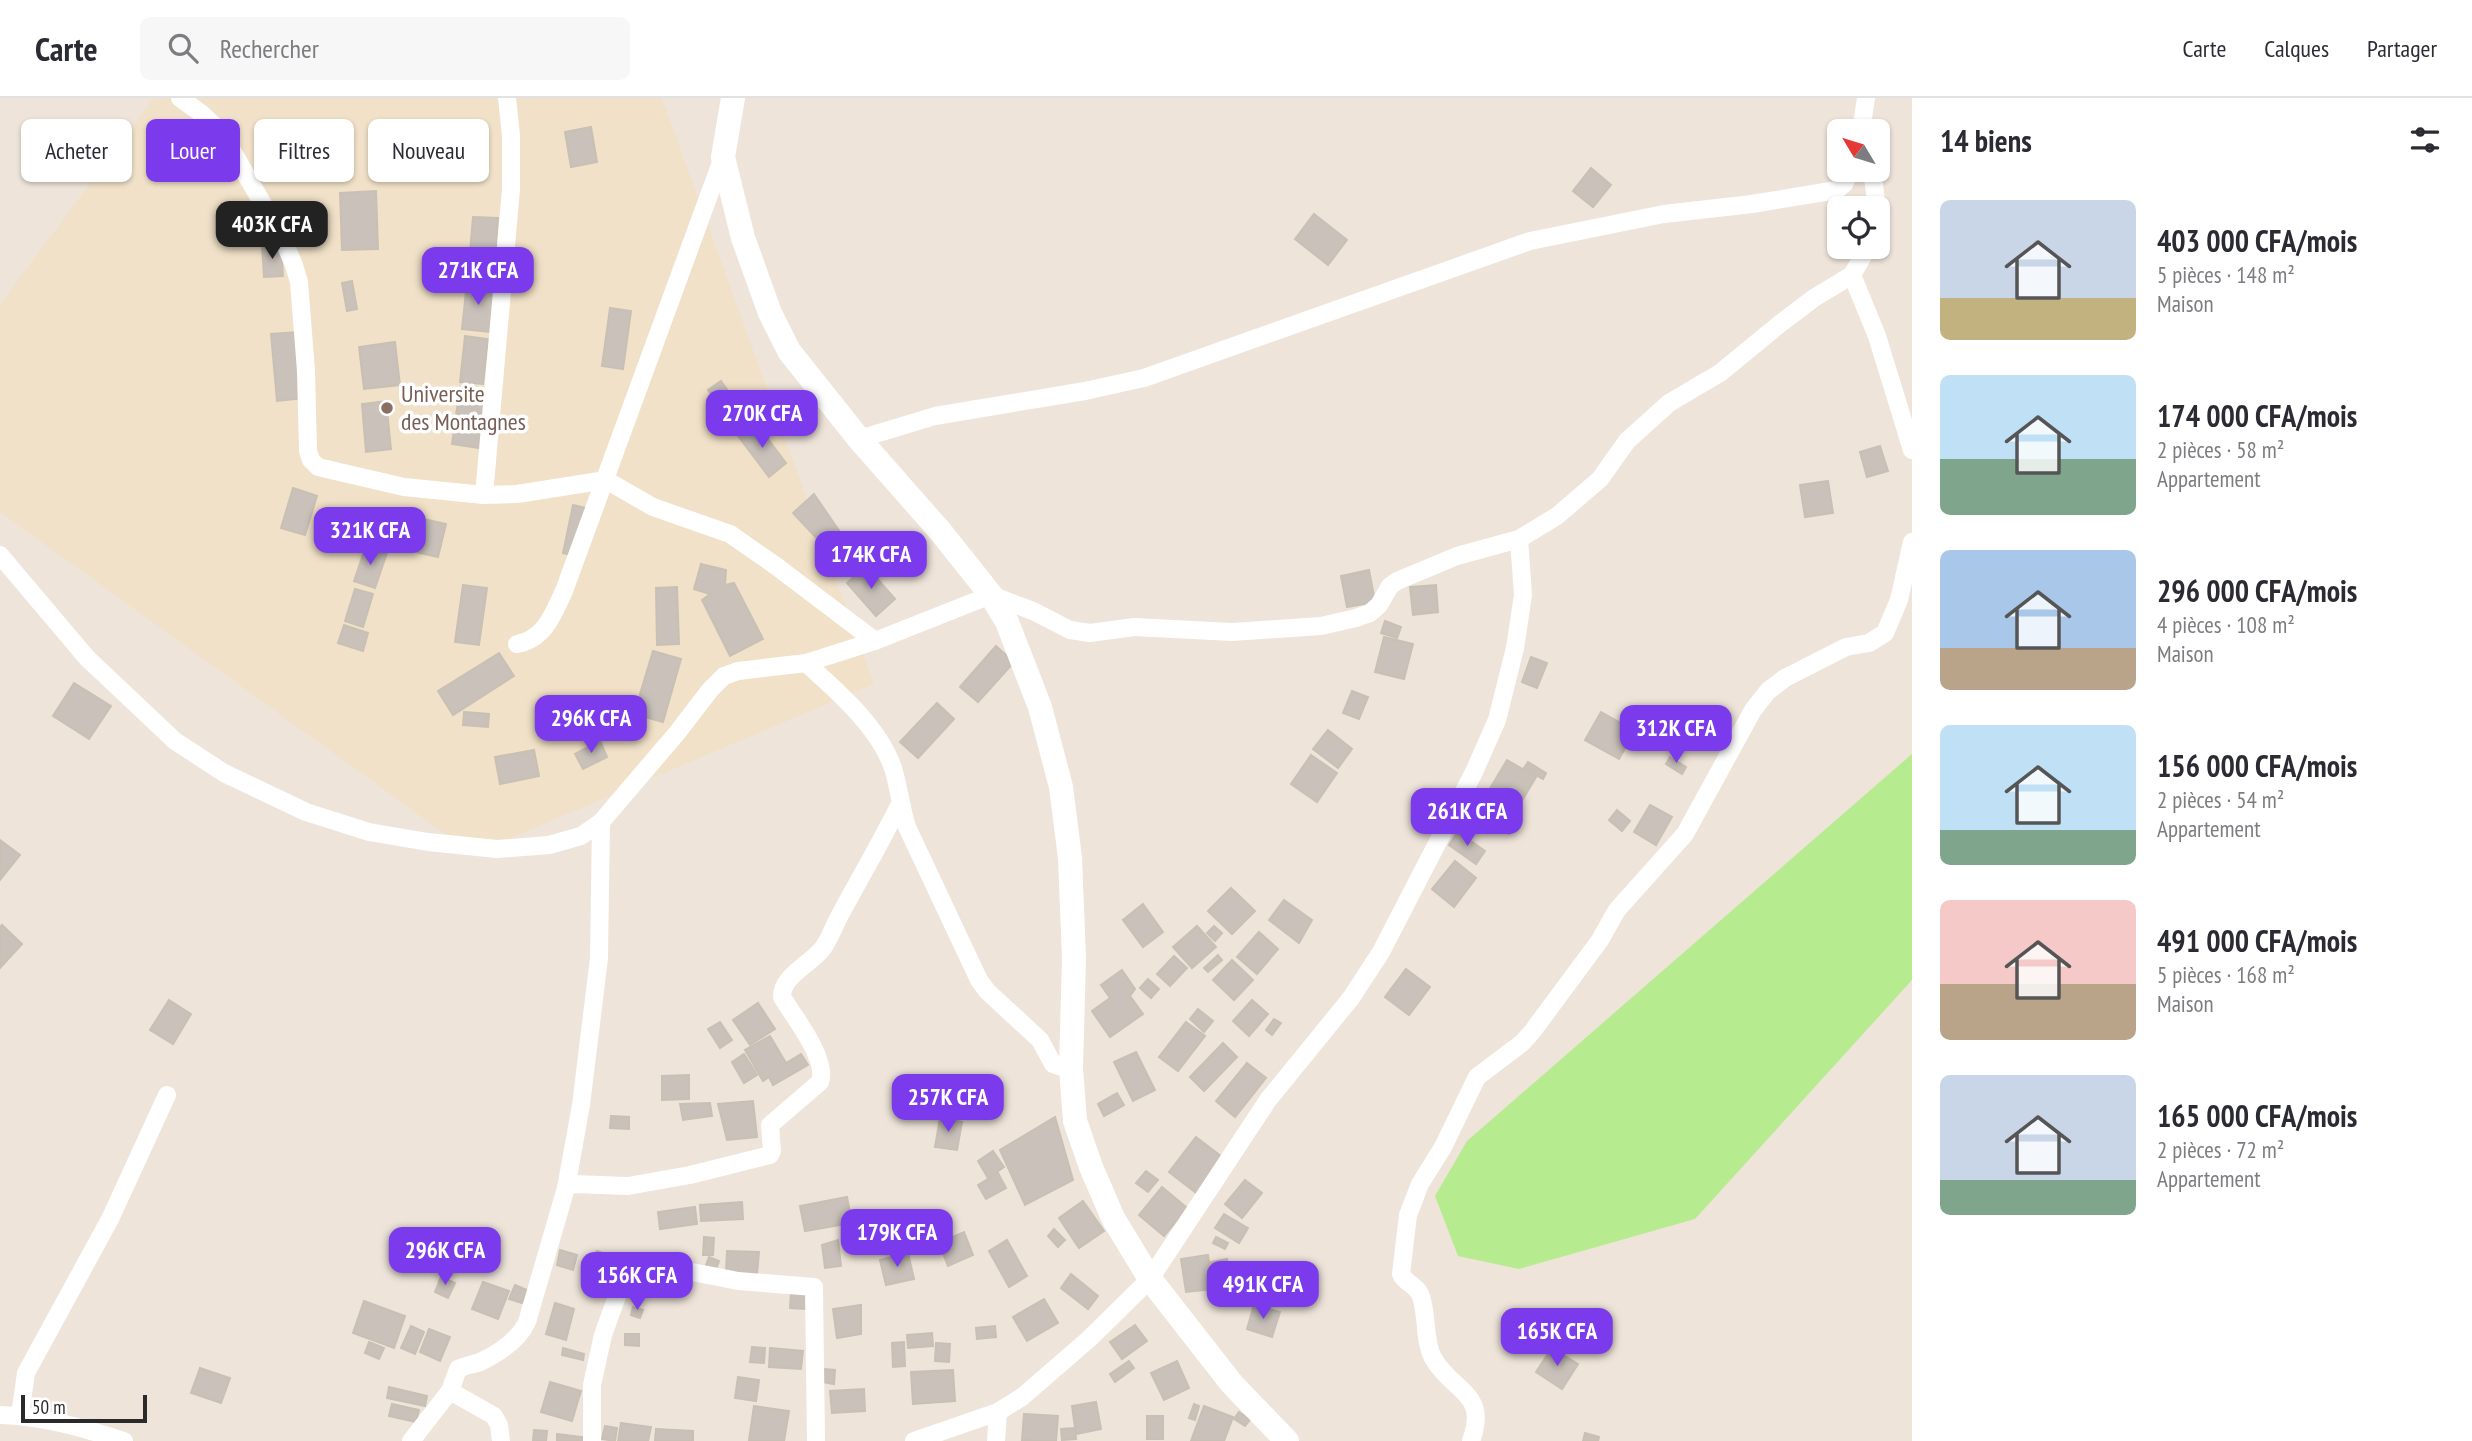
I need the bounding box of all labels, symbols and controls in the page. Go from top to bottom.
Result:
search box [140,17,630,80]
text: Carte [35,27,98,70]
icon: search [164,29,202,67]
text: Rechercher [220,32,319,65]
text: Carte [2183,33,2226,64]
text: Calques [2264,33,2329,64]
text: Partager [2367,33,2437,64]
chip: Acheter [21,119,132,182]
chip: Louer [146,119,240,182]
chip: Filtres [254,119,354,182]
chip: Nouveau [368,119,489,182]
north arrow [1827,119,1890,182]
map controls [1827,119,1890,259]
text: 14 biens [1940,121,2032,160]
icon: filters [2406,121,2444,159]
button: locate [1827,196,1890,259]
pin: 403K CFA [200,202,344,261]
text: 403K CFA [232,209,312,238]
text: 403 000 CFA/mois [2157,221,2357,260]
icon: home [1996,228,2080,312]
pin: 271K CFA [406,248,550,307]
text: 271K CFA [438,255,518,284]
text: 5 pièces · 148 m² [2157,260,2295,289]
text: Maison [2157,289,2214,318]
place label: Universite des Montagnes [401,378,526,437]
pin: 270K CFA [690,390,834,450]
text: 174 000 CFA/mois [2157,396,2357,435]
text: 270K CFA [722,398,802,427]
marker: Universite des Montagnes [379,400,395,416]
icon: home [1996,403,2080,487]
text: 2 pièces · 58 m² [2157,435,2284,464]
text: Appartement [2157,464,2260,493]
pin: 321K CFA [298,508,442,567]
text: 321K CFA [330,515,410,544]
pin: 174K CFA [799,532,943,591]
text: 174K CFA [831,539,911,568]
text: 296 000 CFA/mois [2157,571,2357,610]
icon: home [1996,578,2080,662]
text: 4 pièces · 108 m² [2157,610,2295,639]
text: Maison [2157,639,2214,668]
pin: 296K CFA [519,696,663,755]
text: 296K CFA [551,703,631,732]
pin: 312K CFA [1604,706,1748,765]
text: 312K CFA [1636,713,1716,742]
text: 156 000 CFA/mois [2157,746,2357,785]
icon: home [1996,753,2080,837]
text: 2 pièces · 54 m² [2157,785,2284,814]
pin: 261K CFA [1395,788,1539,848]
text: 261K CFA [1427,796,1507,825]
text: Appartement [2157,814,2260,843]
text: 491 000 CFA/mois [2157,921,2357,960]
icon: home [1996,928,2080,1012]
text: 5 pièces · 168 m² [2157,960,2295,989]
text: Maison [2157,989,2214,1018]
pin: 257K CFA [876,1074,1020,1134]
text: 257K CFA [908,1082,988,1111]
text: 165 000 CFA/mois [2157,1096,2357,1135]
icon: home [1996,1103,2080,1187]
text: 2 pièces · 72 m² [2157,1135,2284,1164]
text: Appartement [2157,1164,2260,1193]
pin: 179K CFA [825,1210,969,1269]
text: 179K CFA [857,1217,937,1246]
pin: 296K CFA [373,1228,517,1287]
text: 296K CFA [405,1235,485,1264]
pin: 156K CFA [565,1252,709,1312]
text: 156K CFA [597,1260,677,1289]
pin: 491K CFA [1191,1262,1335,1321]
text: 491K CFA [1223,1269,1303,1298]
pin: 165K CFA [1485,1308,1629,1368]
text: 165K CFA [1517,1316,1597,1345]
scale bar [21,1392,147,1424]
text: 50 m [32,1395,66,1419]

